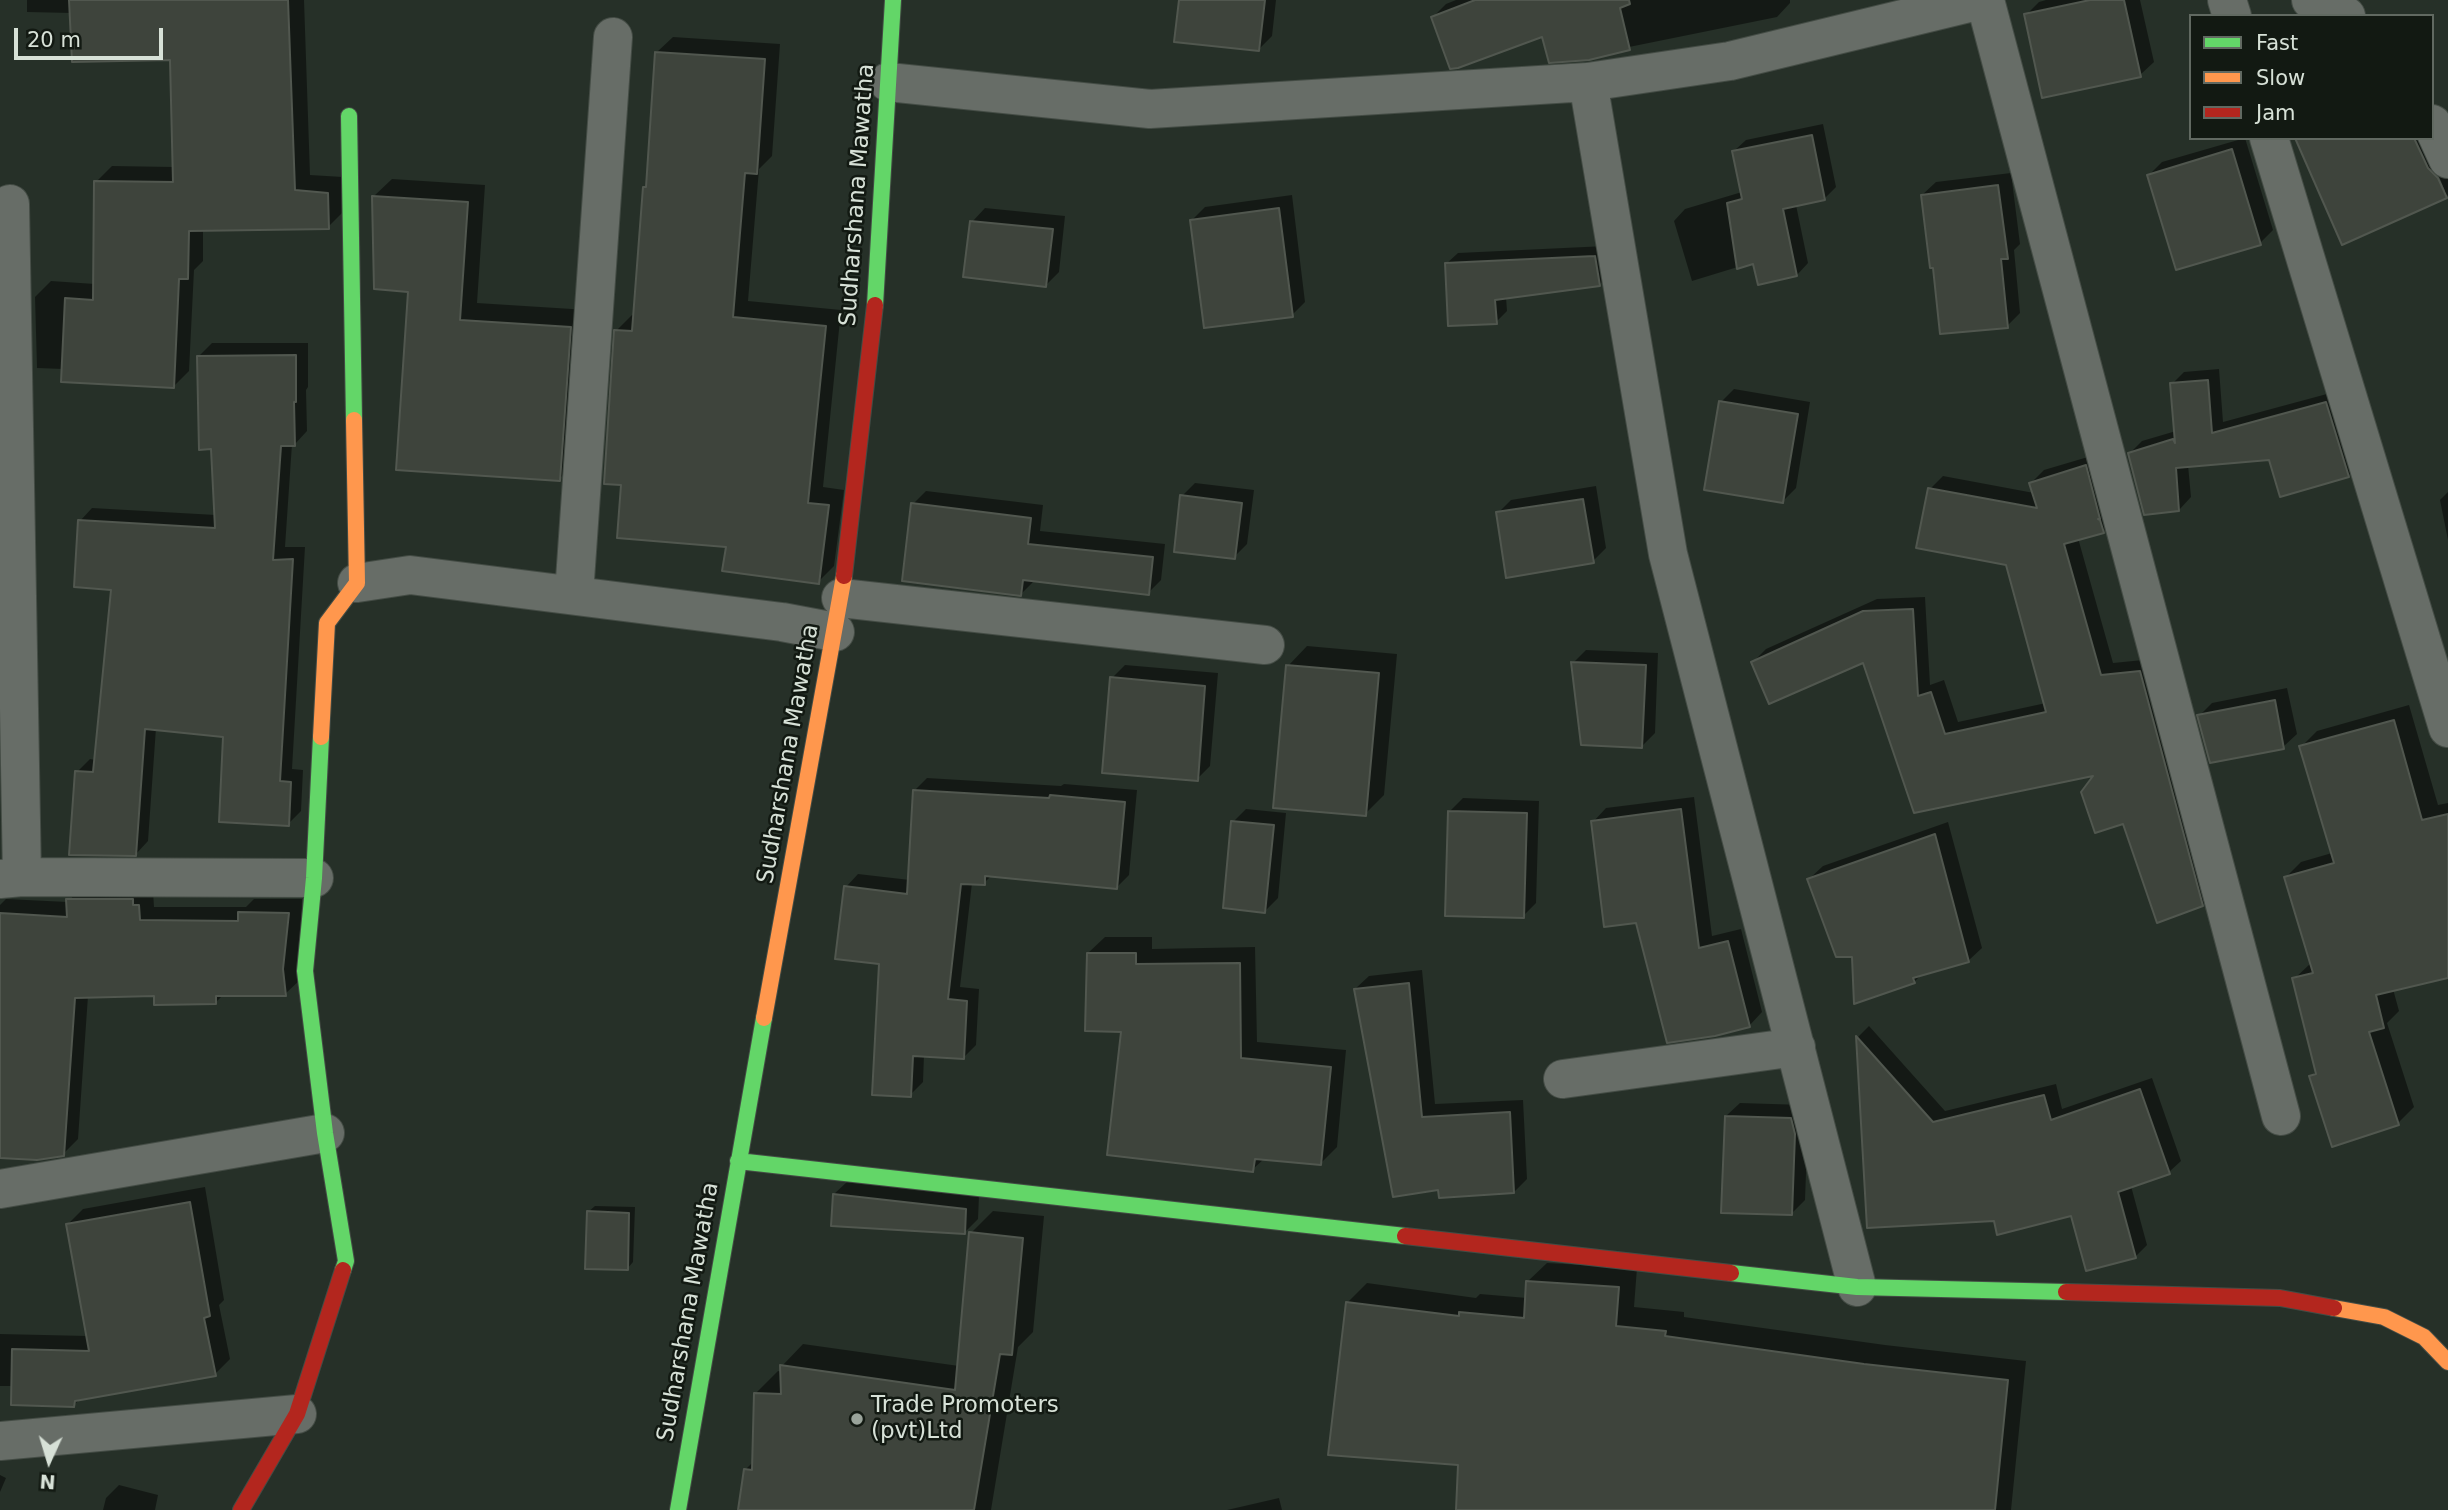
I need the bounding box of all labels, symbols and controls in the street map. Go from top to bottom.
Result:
scale bar [18,14,166,58]
legend [2189,14,2434,140]
text: 20 m [27,28,81,52]
text: Fast [2256,31,2298,55]
street label: Sudharshana Mawatha [835,63,881,327]
text: Slow [2256,66,2305,90]
text: Jam [2256,101,2296,125]
street label: Sudharshana Mawatha [753,622,825,886]
street label: Sudharshana Mawatha [653,1180,725,1444]
place label: Trade Promoters (pvt)Ltd [871,1392,1059,1446]
marker: Trade Promoters (pvt)Ltd [849,1411,865,1427]
north arrow [14,1426,84,1496]
text: N [39,1470,56,1493]

